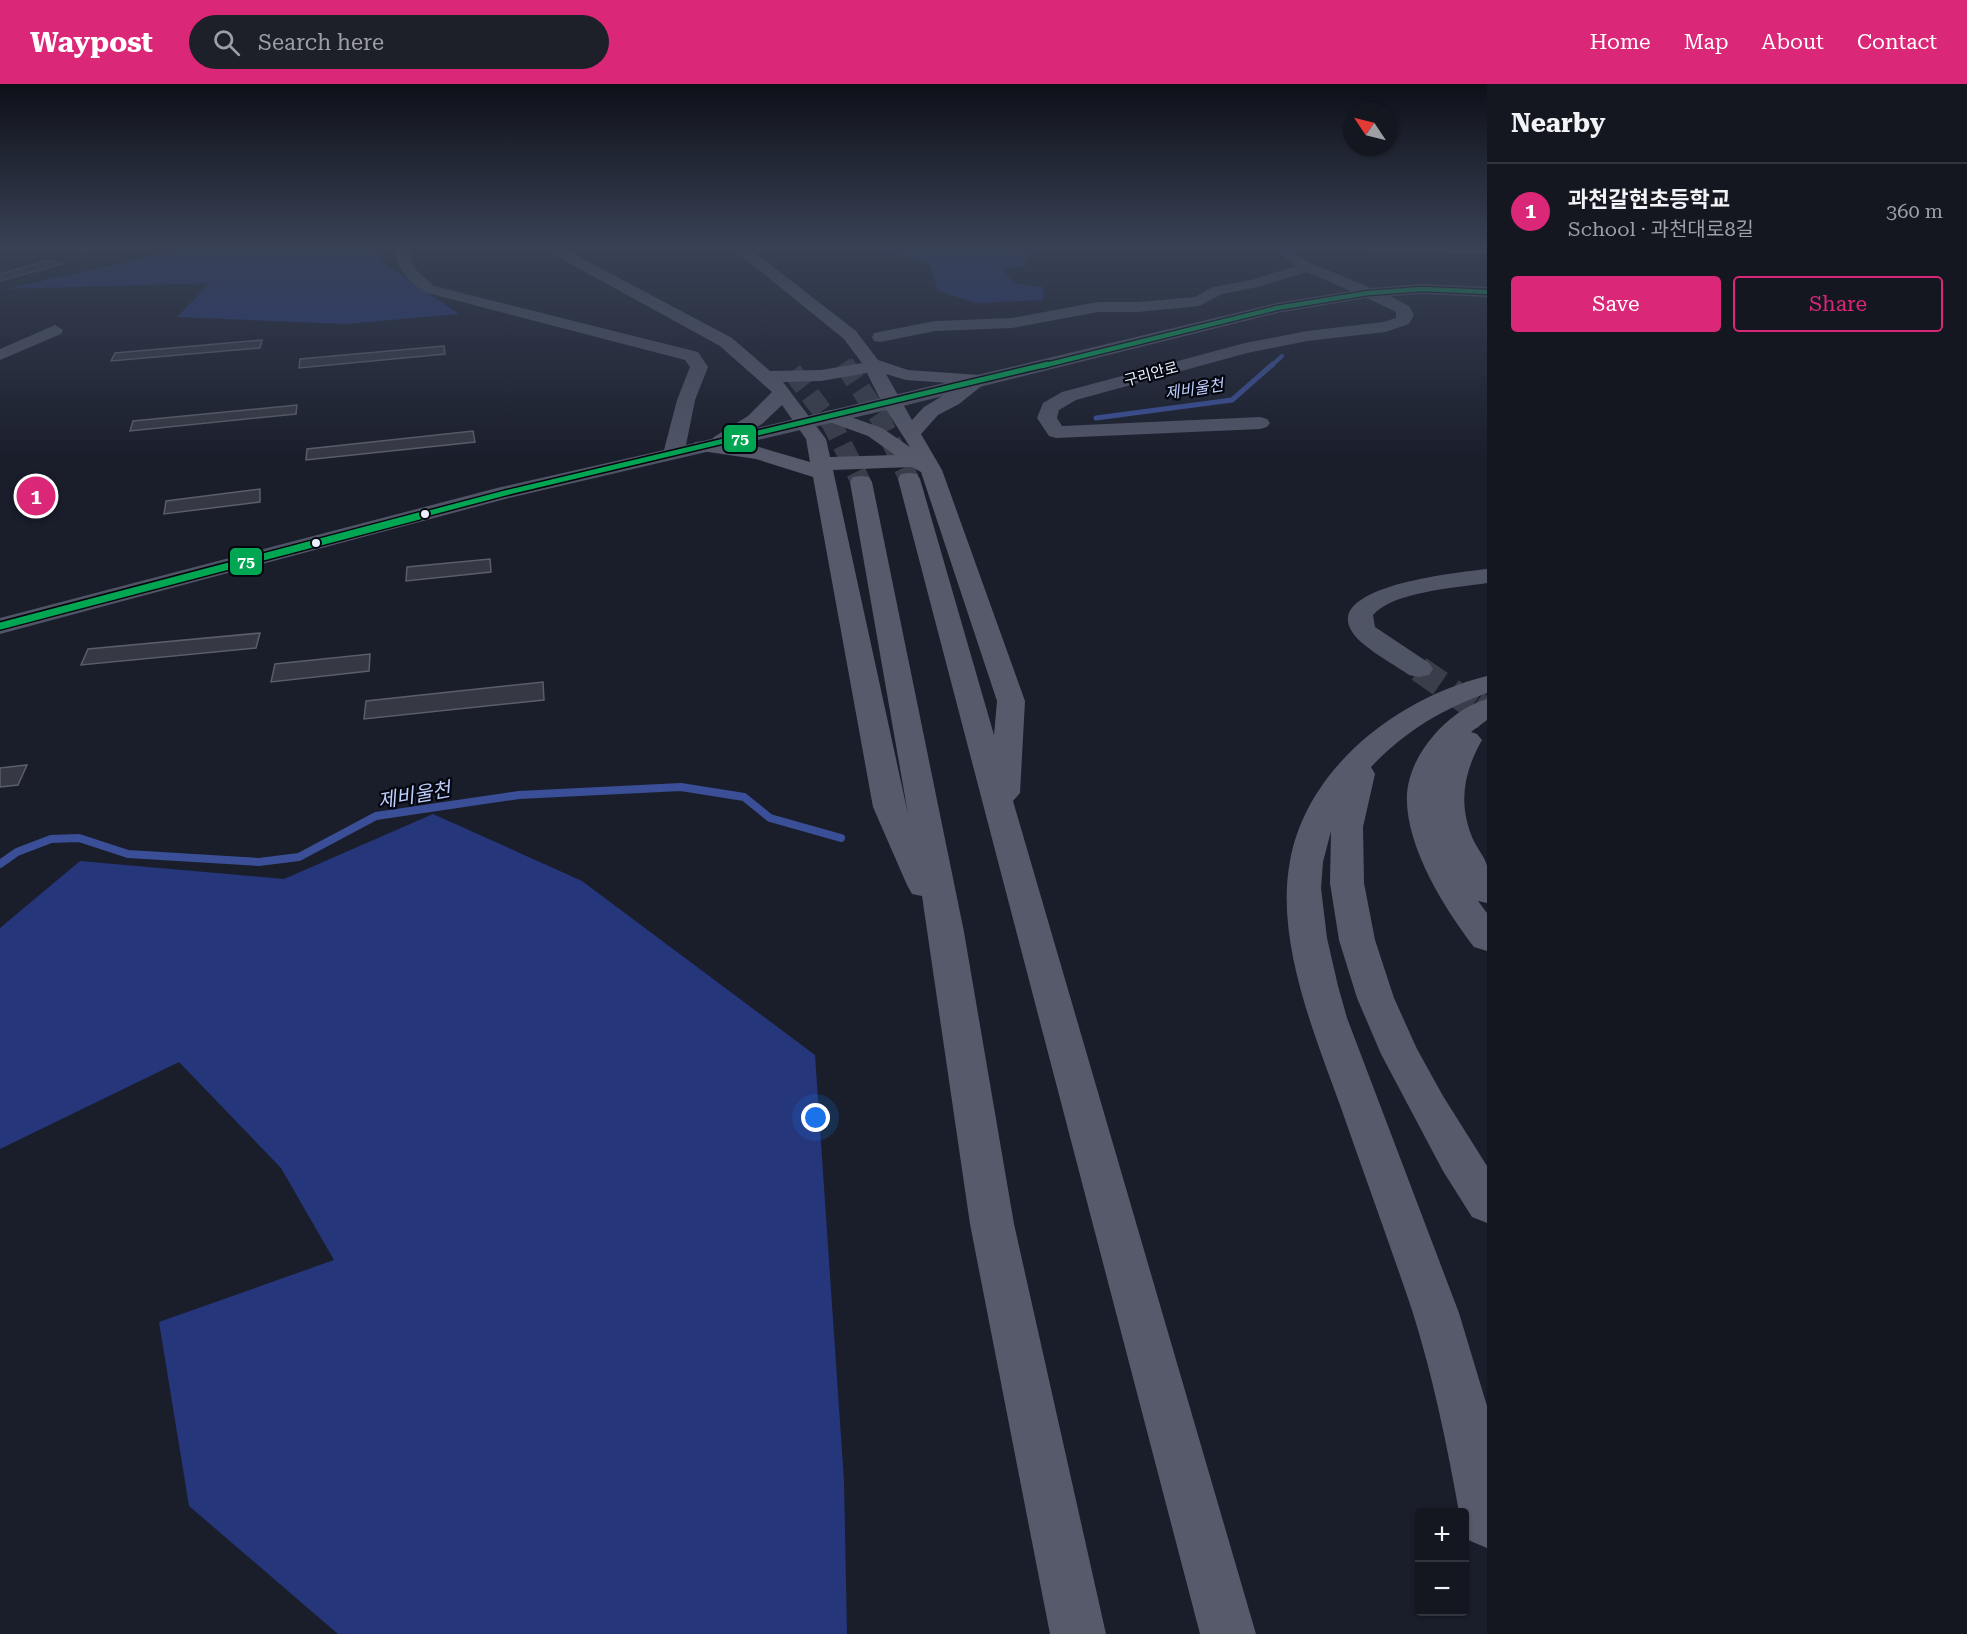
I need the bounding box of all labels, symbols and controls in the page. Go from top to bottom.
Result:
search box [189,15,609,69]
text: Waypost [30,26,153,59]
icon: search [210,26,243,59]
text: Search here [258,30,384,55]
text: Home [1590,30,1651,54]
text: Map [1684,30,1729,54]
text: About [1762,30,1824,54]
text: Contact [1857,30,1937,54]
north arrow [1343,102,1397,156]
text: Nearby [1511,108,1605,138]
text: 과천갈현초등학교 [1568,187,1730,212]
text: 1 [1525,199,1536,223]
text: 360 m [1886,199,1943,223]
text: School · 과천대로8길 [1568,217,1754,241]
button: Save [1511,276,1721,332]
button: Share [1733,276,1943,332]
street label: 구리안로 [1122,358,1180,390]
water label: 제비울천 [1163,375,1227,403]
line badge: 75 [723,424,757,453]
text: 75 [731,429,749,448]
pin: 1 [16,474,56,518]
unlabelled marker [419,508,431,520]
unlabelled marker [310,537,322,549]
line badge: 75 [229,547,263,576]
text: 75 [237,552,255,571]
water label: 제비울천 [376,776,455,813]
your location [801,1103,830,1132]
map controls [1415,1508,1469,1616]
button: + [1415,1508,1469,1562]
button: − [1415,1562,1469,1616]

